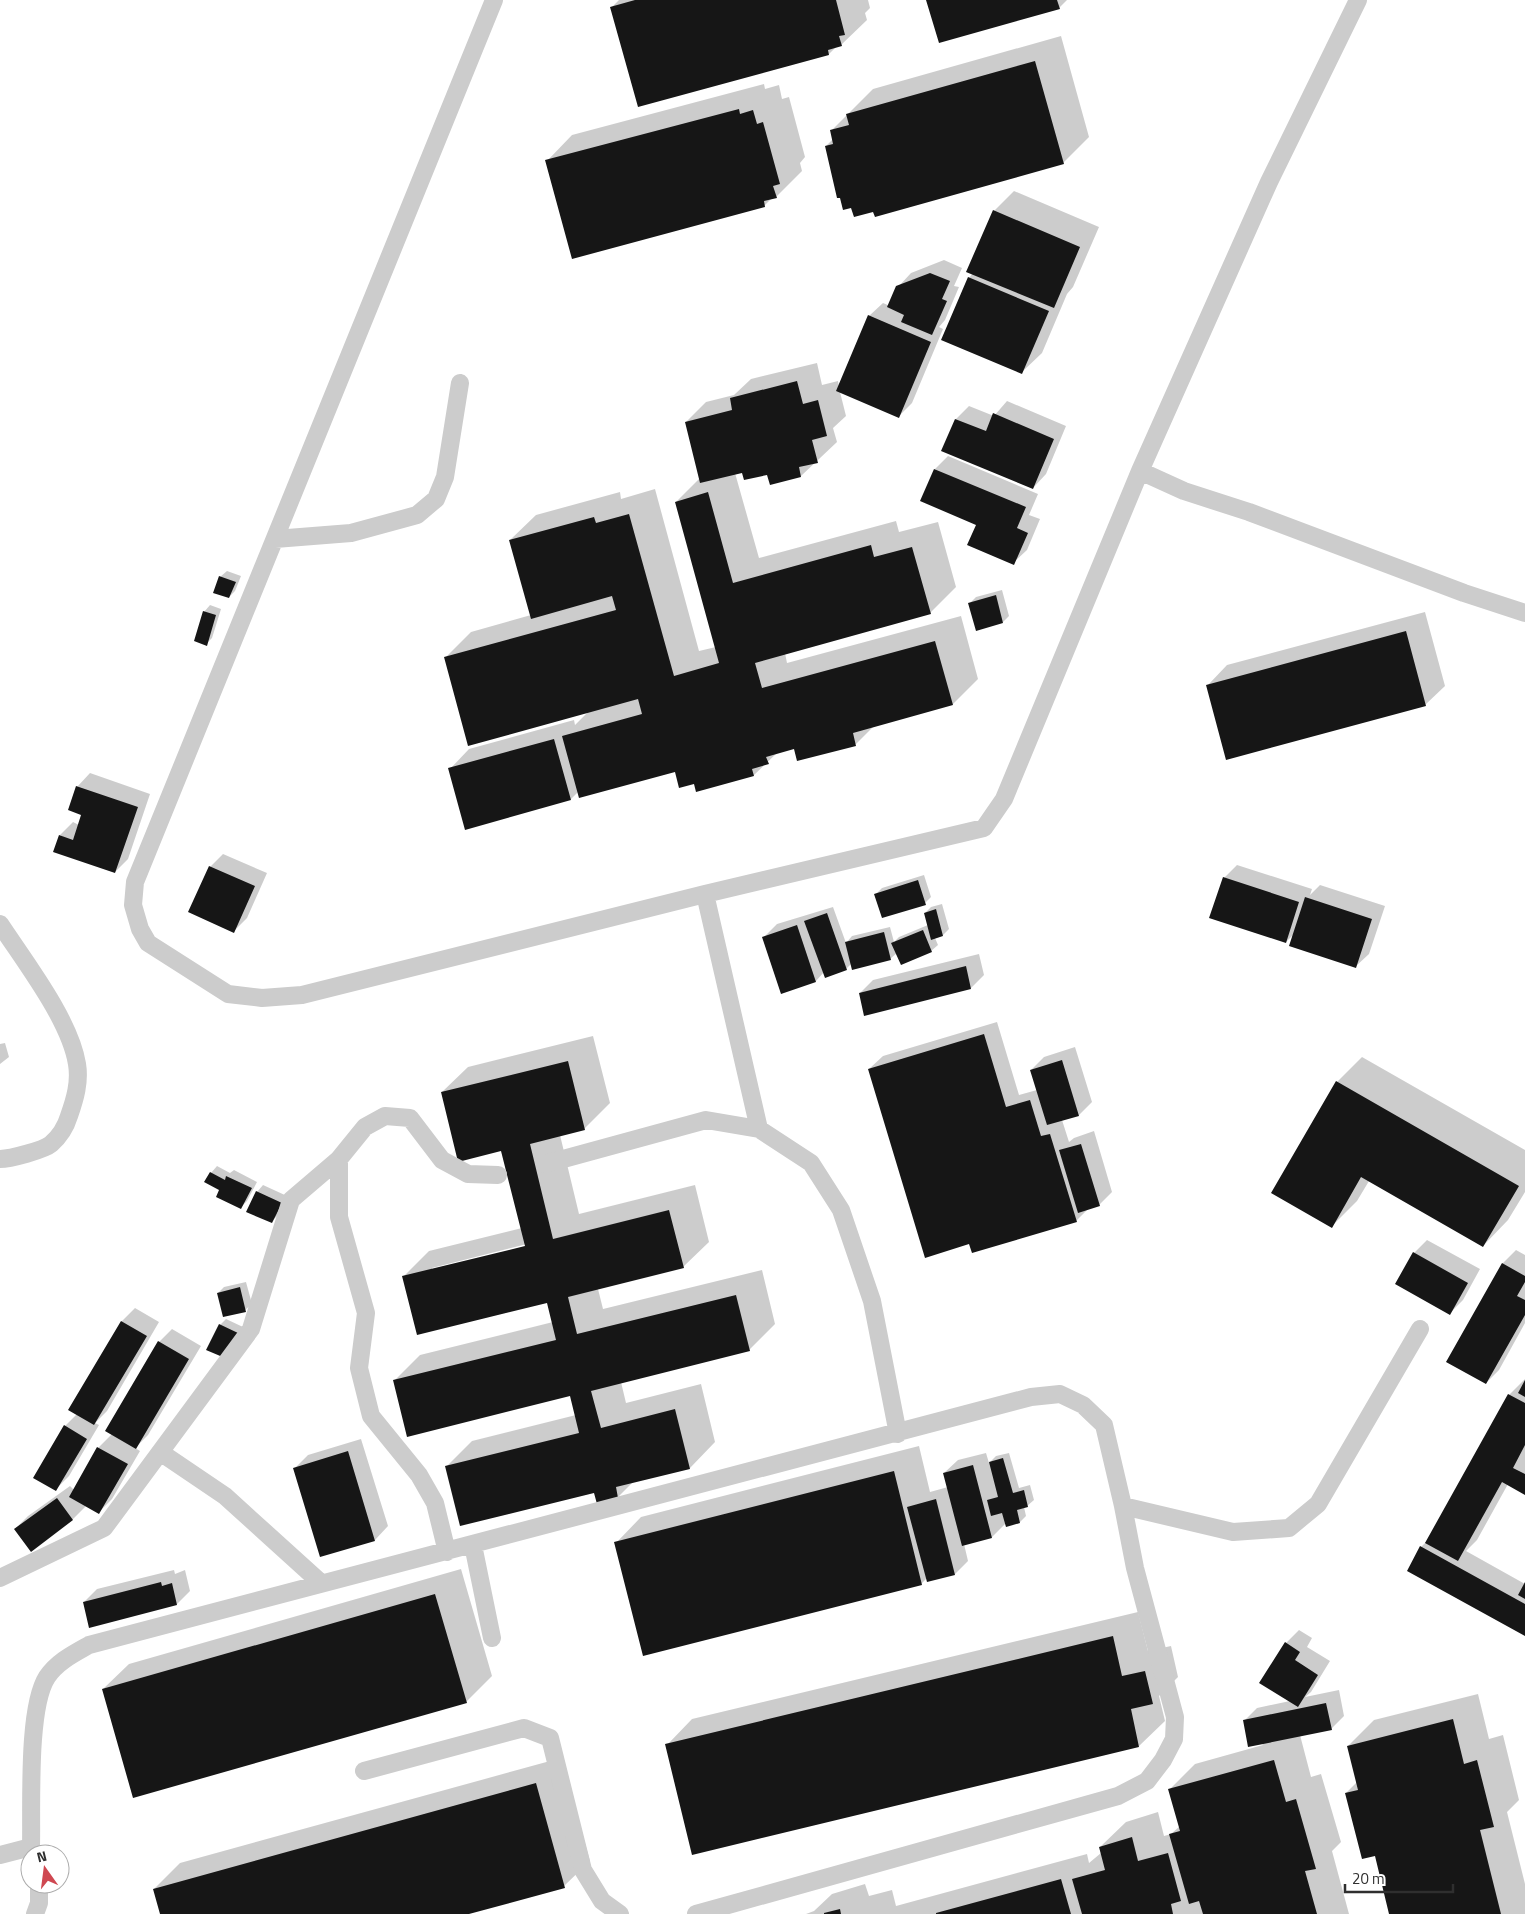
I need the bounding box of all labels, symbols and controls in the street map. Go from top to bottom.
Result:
north arrow [20,1844,70,1894]
text: N [34,1845,49,1867]
scale bar [1345,1862,1452,1894]
text: 20 m [1352,1867,1385,1890]

